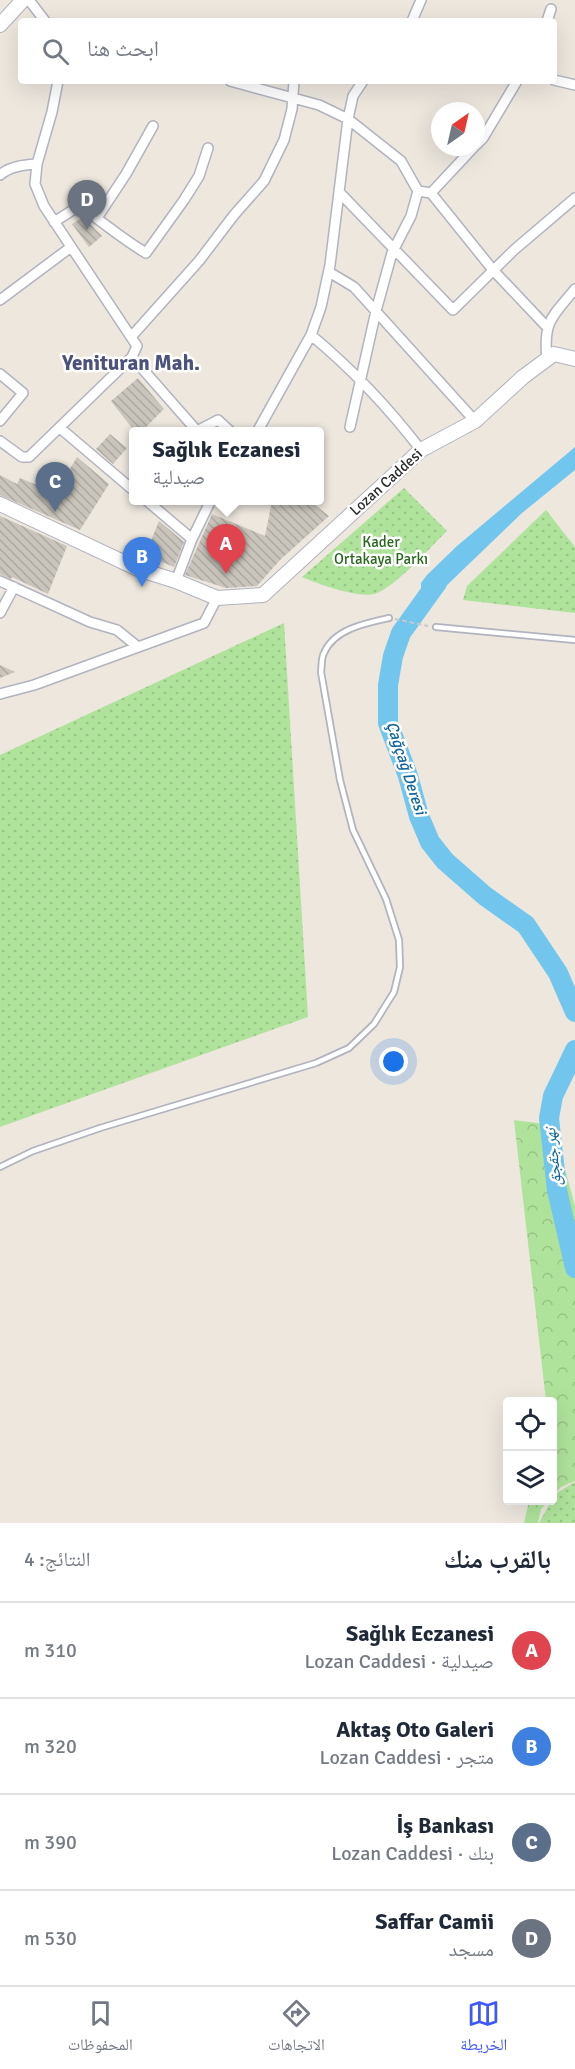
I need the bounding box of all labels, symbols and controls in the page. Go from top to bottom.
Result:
search box [18,18,557,84]
icon: search [39,35,72,68]
text: ابحث هنا [87,35,159,62]
north arrow [431,102,485,156]
pin: D [68,180,106,230]
district label: Yenituran Mah. [61,350,200,376]
popup [129,427,324,505]
text: Sağlık Eczanesi [152,436,301,463]
street label: Lozan Caddesi [346,445,426,519]
pin: C [36,462,74,512]
text: صيدلية [152,465,205,490]
pin: A [206,524,246,574]
park label: Kader Ortakaya Parkı [334,533,428,568]
pin: B [122,538,162,587]
water label: Çağçağ Deresi [382,719,431,819]
your location [379,1047,408,1076]
water label: نهر جقجق [540,1125,566,1187]
map controls [503,1397,557,1505]
button: locate [503,1397,557,1451]
button: layers [503,1451,557,1505]
text: بالقرب منك [444,1544,551,1576]
text: النتائج: 4 [24,1547,91,1572]
text: Sağlık Eczanesi [346,1620,494,1647]
text: 310 m [24,1638,77,1663]
text: A [525,1638,538,1663]
text: صيدلية · Lozan Caddesi [304,1649,494,1674]
text: Aktaş Oto Galeri [336,1716,494,1743]
text: 320 m [24,1734,77,1759]
text: B [525,1734,538,1759]
text: متجر · Lozan Caddesi [320,1745,494,1770]
text: İş Bankası [396,1812,494,1839]
text: 390 m [24,1830,77,1855]
text: C [525,1830,538,1855]
text: بنك · Lozan Caddesi [331,1841,494,1866]
text: Saffar Camii [375,1908,494,1935]
text: 530 m [24,1926,77,1951]
text: D [525,1926,538,1951]
text: مسجد [449,1937,494,1962]
tab: المحفوظات [68,1997,133,2060]
tab: الاتجاهات [268,1997,325,2060]
tab: الخريطة [460,1997,507,2060]

